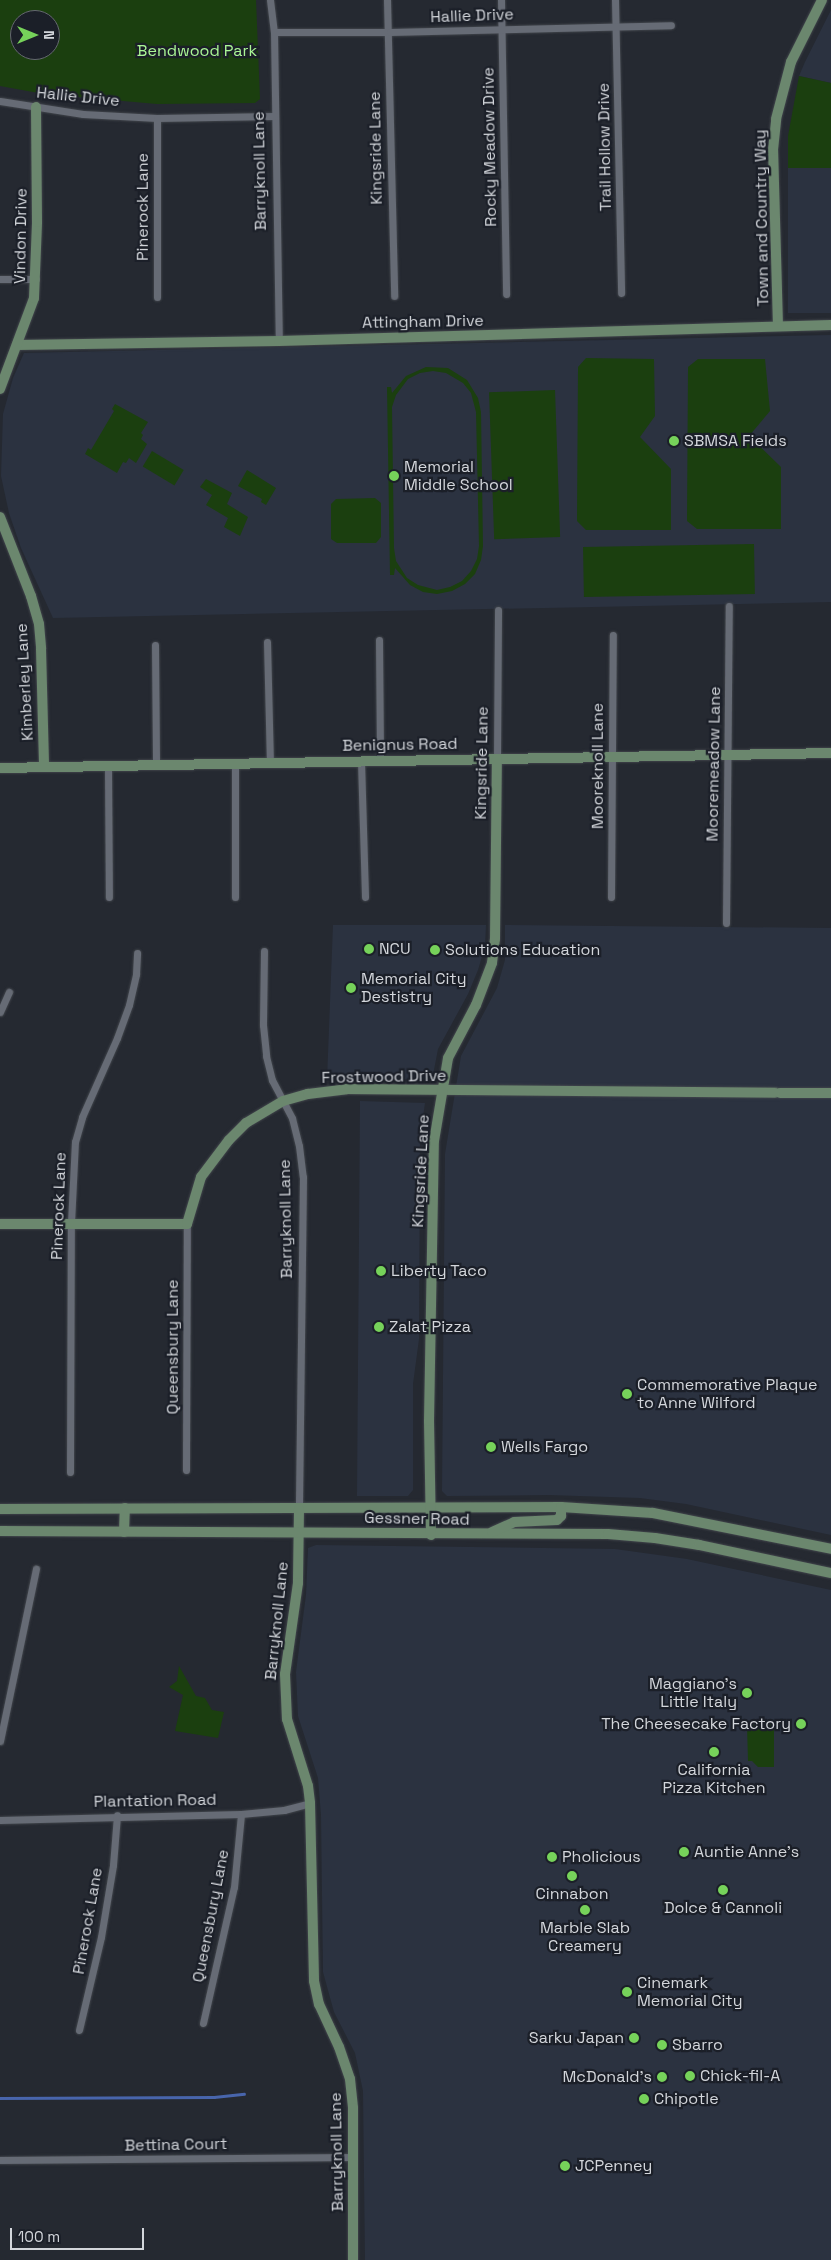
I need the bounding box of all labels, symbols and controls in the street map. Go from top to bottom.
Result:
street label: Hallie Drive [430,5,514,27]
north arrow [10,10,60,60]
text: N [40,30,58,40]
park label: Bendwood Park [137,41,257,61]
street label: Rocky Meadow Drive [479,67,501,227]
street label: Hallie Drive [36,83,120,111]
street label: Trail Hollow Drive [594,83,616,211]
street label: Kingsride Lane [365,91,387,205]
street label: Barryknoll Lane [249,111,271,231]
street label: Town and Country Way [751,129,773,307]
street label: Pinerock Lane [133,153,153,261]
street label: Vindon Drive [11,188,31,284]
street label: Attingham Drive [362,311,484,333]
place label: SBMSA Fields [684,431,787,451]
marker: SBMSA Fields [668,435,680,447]
place label: Memorial Middle School [404,457,513,495]
marker: Memorial Middle School [388,470,400,482]
street label: Kimberley Lane [12,623,38,741]
street label: Mooremeadow Lane [703,686,725,842]
street label: Mooreknoll Lane [588,703,608,829]
street label: Kingsride Lane [471,706,493,820]
street label: Benignus Road [342,734,458,756]
place label: NCU [379,939,411,959]
place label: Solutions Education [445,940,600,960]
marker: NCU [363,943,375,955]
marker: Solutions Education [429,944,441,956]
place label: Memorial City Destistry [361,969,466,1007]
marker: Memorial City Destistry [345,982,357,994]
street label: Frostwood Drive [321,1066,447,1088]
street label: Kingsride Lane [408,1114,434,1228]
street label: Pinerock Lane [48,1152,70,1260]
street label: Barryknoll Lane [275,1159,297,1279]
place label: Liberty Taco [391,1261,487,1281]
marker: Liberty Taco [375,1265,387,1277]
street label: Queensbury Lane [163,1280,183,1414]
place label: Zalat Pizza [389,1317,471,1337]
marker: Zalat Pizza [373,1321,385,1333]
place label: Commemorative Plaque to Anne Wilford [637,1375,818,1413]
marker: Commemorative Plaque to Anne Wilford [621,1388,633,1400]
place label: Wells Fargo [501,1437,588,1457]
marker: Wells Fargo [485,1441,497,1453]
street label: Gessner Road [364,1508,470,1530]
street label: Barryknoll Lane [261,1561,293,1681]
place label: Maggiano's Little Italy [649,1674,737,1712]
marker: Maggiano's Little Italy [741,1687,753,1699]
place label: The Cheesecake Factory [601,1714,791,1734]
marker: The Cheesecake Factory [795,1718,807,1730]
marker: California Pizza Kitchen [708,1746,720,1758]
place label: California Pizza Kitchen [663,1760,765,1798]
street label: Plantation Road [93,1790,217,1812]
place label: Auntie Anne's [694,1842,799,1862]
marker: Auntie Anne's [678,1846,690,1858]
place label: Pholicious [562,1847,641,1867]
street label: Queensbury Lane [189,1848,233,1984]
marker: Pholicious [546,1851,558,1863]
street label: Pinerock Lane [69,1866,107,1976]
marker: Cinnabon [566,1870,578,1882]
place label: Cinnabon [535,1884,609,1904]
marker: Dolce & Cannoli [717,1884,729,1896]
place label: Dolce & Cannoli [664,1898,782,1918]
marker: Marble Slab Creamery [579,1904,591,1916]
place label: Marble Slab Creamery [540,1918,630,1956]
place label: Cinemark Memorial City [637,1973,742,2011]
marker: Cinemark Memorial City [621,1986,633,1998]
place label: Sarku Japan [529,2028,624,2048]
marker: Sarku Japan [628,2032,640,2044]
place label: Sbarro [672,2035,723,2055]
marker: Sbarro [656,2039,668,2051]
place label: Chick-fil-A [700,2066,780,2086]
place label: McDonald's [562,2067,652,2087]
marker: Chick-fil-A [684,2070,696,2082]
marker: McDonald's [656,2071,668,2083]
place label: Chipotle [654,2089,719,2109]
street label: Barryknoll Lane [326,2092,348,2212]
marker: Chipotle [638,2093,650,2105]
street label: Bettina Court [124,2135,228,2155]
place label: JCPenney [575,2156,652,2176]
marker: JCPenney [559,2160,571,2172]
scale bar [12,2218,146,2250]
text: 100 m [18,2227,60,2246]

